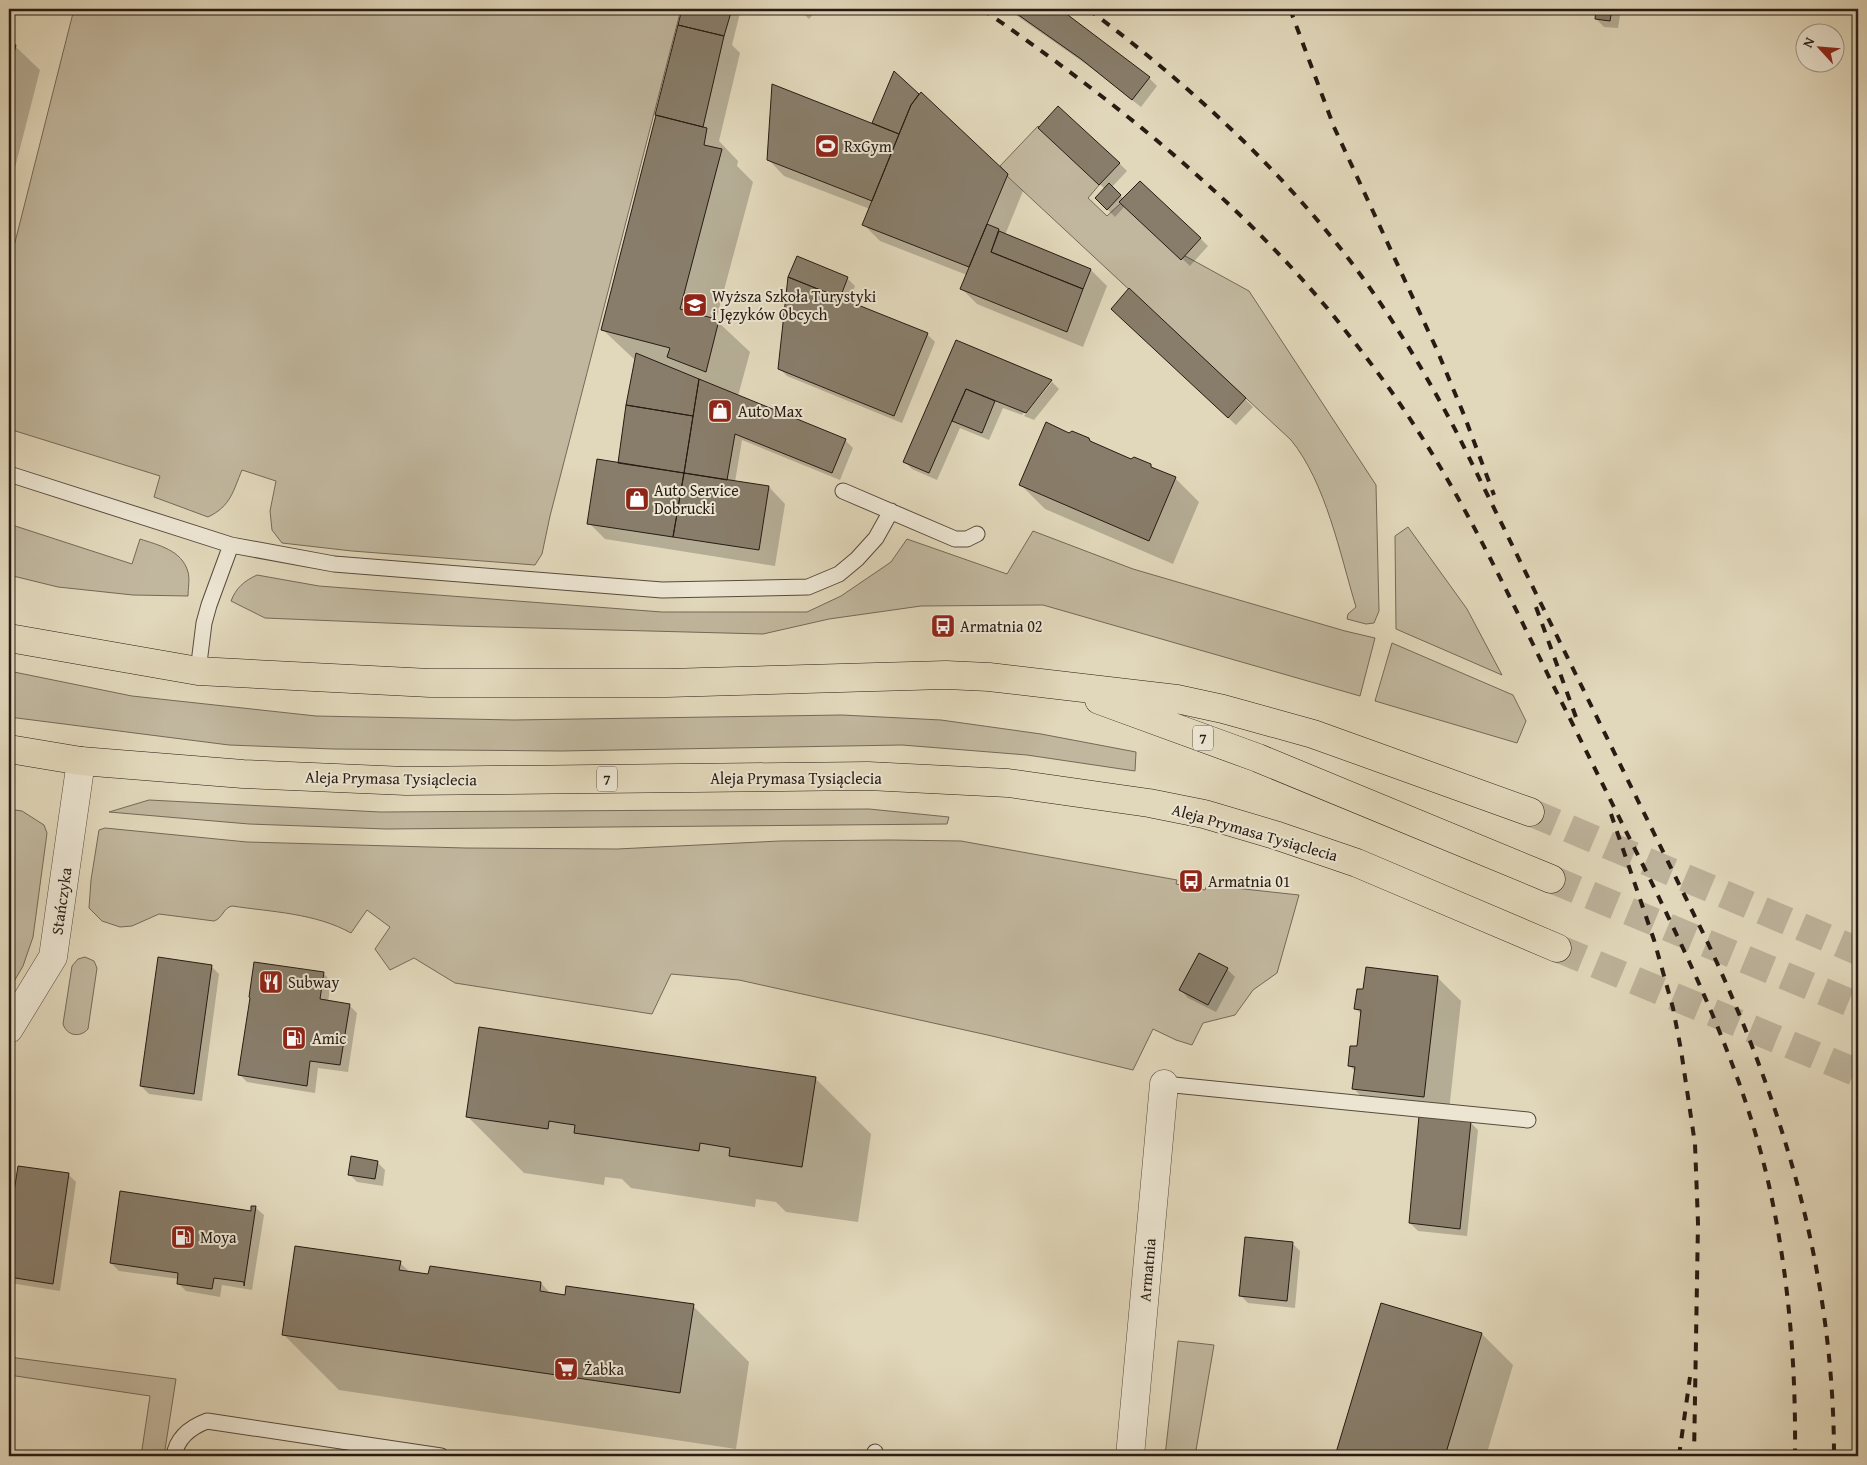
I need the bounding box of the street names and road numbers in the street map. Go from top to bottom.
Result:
road number: 7 [1193,726,1213,750]
street label: Aleja Prymasa Tysiąclecia [305,765,477,792]
road number: 7 [597,766,617,792]
street label: Aleja Prymasa Tysiąclecia [710,766,882,790]
street label: Aleja Prymasa Tysiąclecia [1169,797,1341,867]
street label: Stańczyka [44,865,78,936]
street label: Armatnia [1132,1237,1162,1303]

